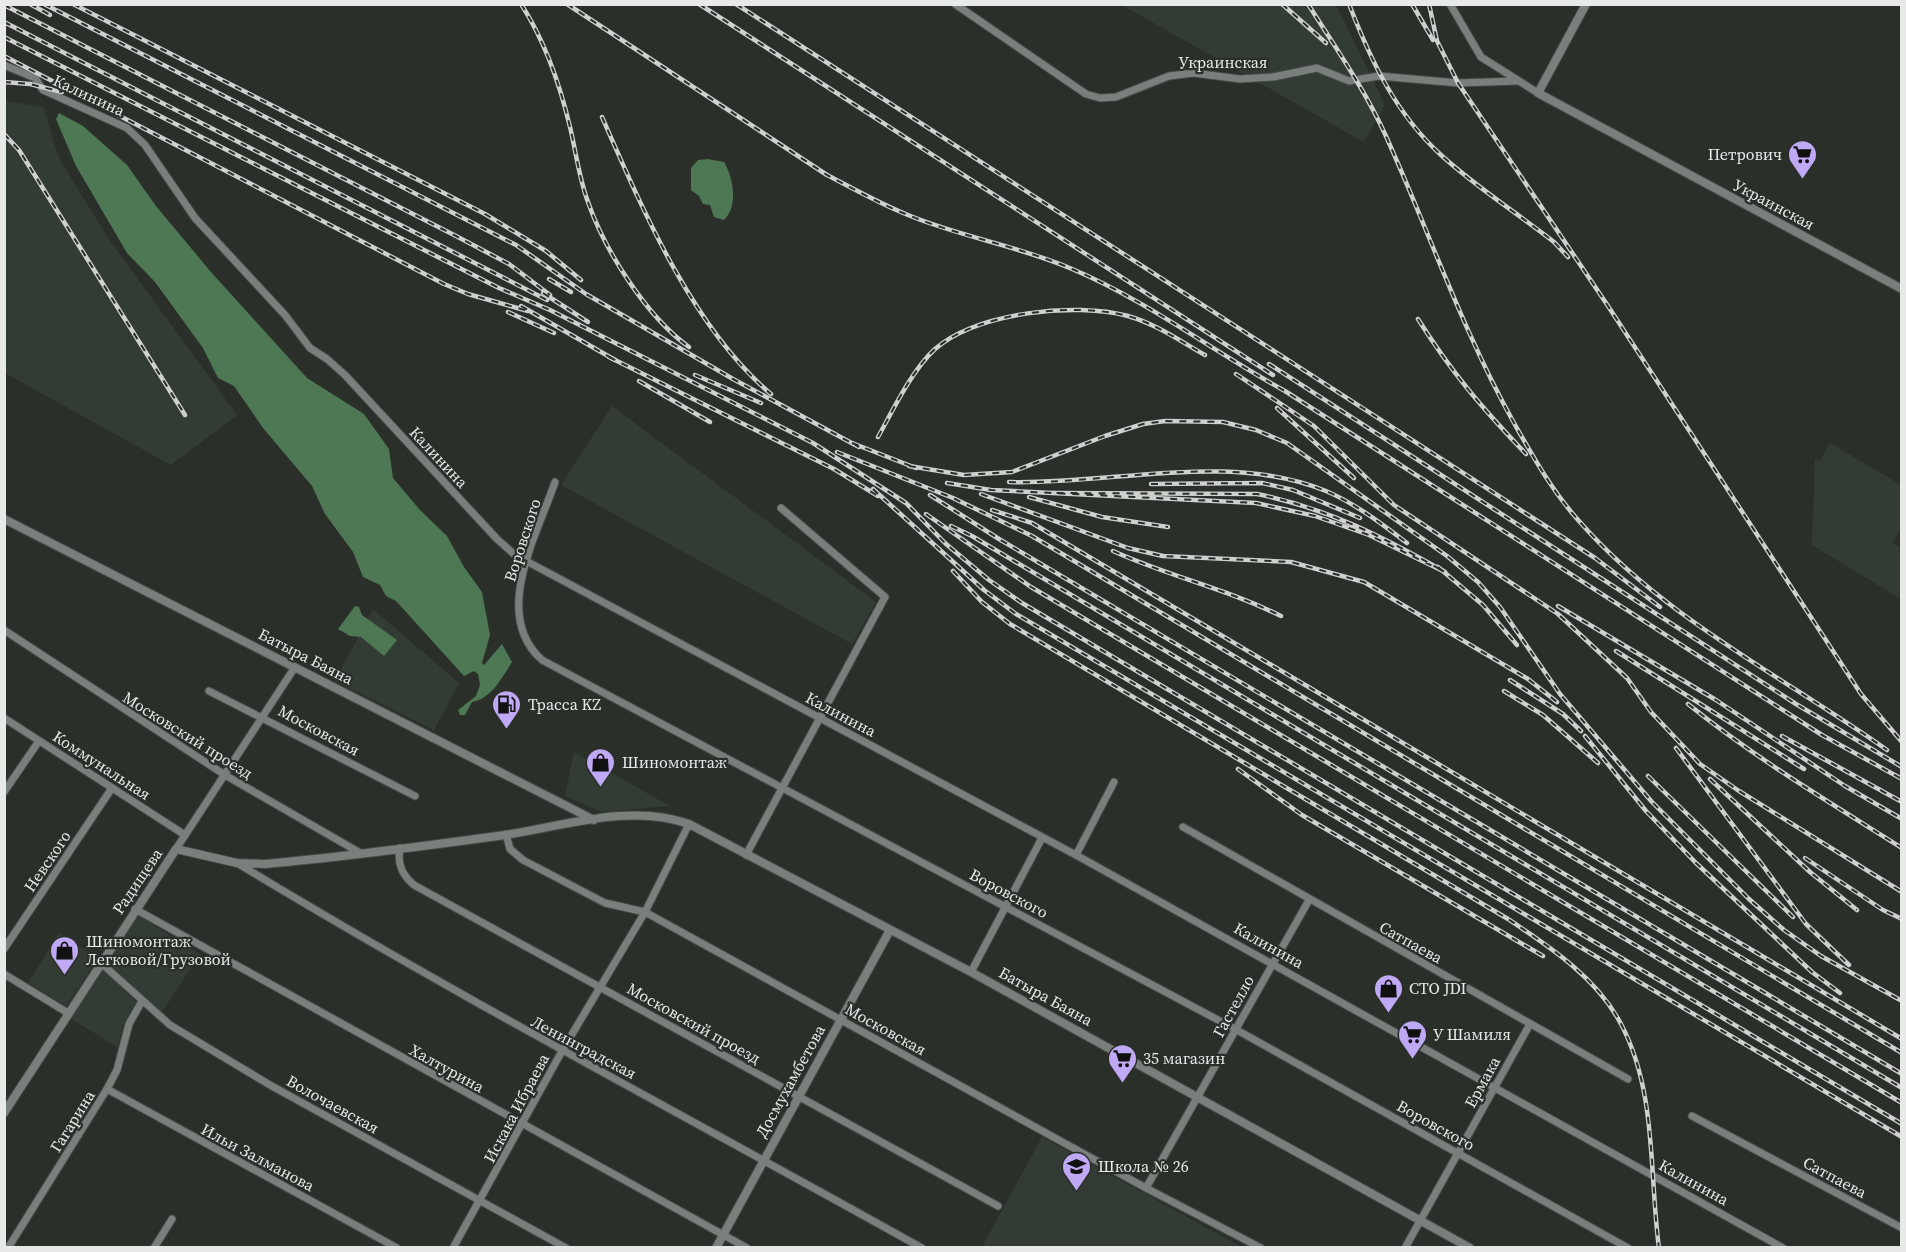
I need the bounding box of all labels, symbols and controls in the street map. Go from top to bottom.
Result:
street label: Украинская [1178,51,1268,73]
street label: Калинина [50,69,129,122]
supermarket icon: Петрович [1787,138,1819,180]
place label: Петрович [1708,143,1782,165]
street label: Украинская [1730,173,1818,235]
street label: Калинина [405,421,474,493]
street label: Воровского [498,495,546,584]
street label: Батыра Баяна [255,623,358,690]
street label: Московский проезд [119,686,257,784]
street label: Калинина [802,686,881,742]
fuel station icon: Трасса KZ [491,688,523,730]
place label: Трасса KZ [528,693,601,715]
street label: Московская [274,699,364,761]
street label: Коммунальная [49,725,155,805]
shop icon: Шиномонтаж [585,746,617,788]
place label: Шиномонтаж [622,751,727,773]
street label: Невского [18,826,76,896]
street label: Радищева [107,843,168,918]
street label: Воровского [966,863,1052,923]
street label: Сатпаева [1375,916,1447,969]
street label: Калинина [1230,917,1309,974]
place label: Шиномонтаж Легковой/Грузовой [86,930,231,970]
shop icon: Шиномонтаж Легковой/Грузовой [49,934,81,976]
street label: Батыра Баяна [995,961,1098,1031]
street label: Гастелло [1207,971,1259,1041]
shop icon: СТО JDI [1372,972,1404,1014]
street label: Московский проезд [623,977,765,1069]
place label: СТО JDI [1409,977,1467,999]
street label: Московская [842,998,930,1060]
street label: Ленинградская [527,1010,641,1084]
supermarket icon: У Шамиля [1396,1018,1428,1060]
street label: Досмухамбетова [750,1020,831,1141]
place label: У Шамиля [1433,1023,1511,1045]
street label: Халтурина [406,1038,489,1098]
supermarket icon: 35 магазин [1106,1042,1138,1084]
place label: 35 магазин [1143,1047,1225,1069]
street label: Искака Ибраева [478,1049,554,1166]
street label: Ермака [1459,1052,1505,1112]
street label: Волочаевская [283,1069,383,1139]
street label: Гагарина [44,1085,100,1156]
street label: Воровского [1393,1094,1479,1156]
street label: Ильи Залманова [197,1118,319,1197]
school or university icon: Школа № 26 [1061,1150,1093,1192]
street label: Сатпаева [1799,1151,1871,1203]
street label: Калинина [1655,1154,1734,1211]
place label: Школа № 26 [1098,1155,1189,1177]

